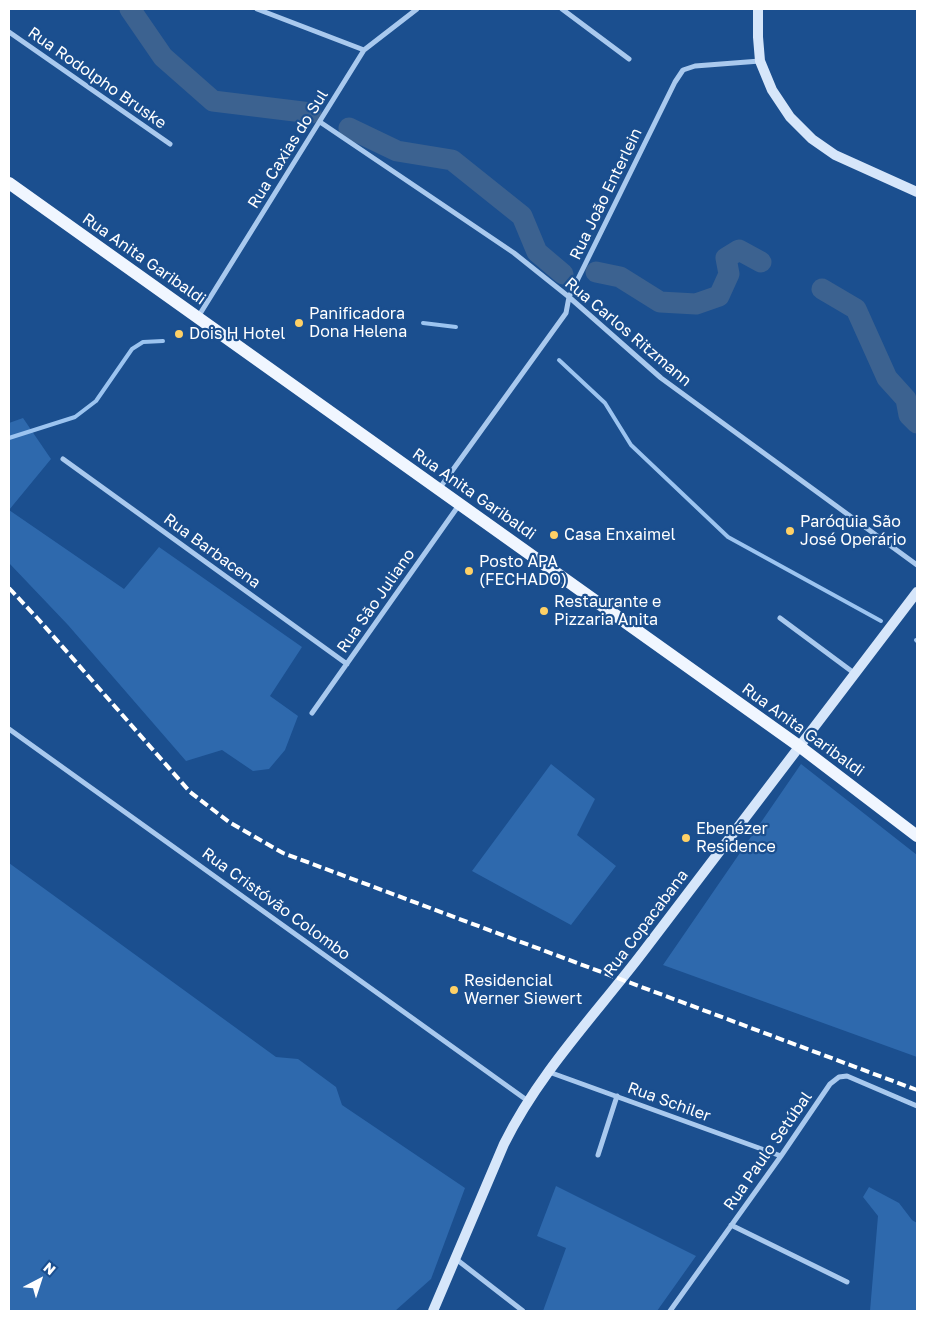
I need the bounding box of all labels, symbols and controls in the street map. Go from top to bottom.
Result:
street label: Rua Rodolpho Bruske [24,23,170,133]
street label: Rua Caxias do Sul [244,86,332,212]
street label: Rua João Enterlein [566,125,646,263]
street label: Rua Anita Garibaldi [79,209,209,309]
street label: Rua Carlos Ritzmann [561,273,695,391]
place label: Panificadora Dona Helena [309,304,407,342]
marker: Panificadora Dona Helena [293,317,305,329]
place label: Dois H Hotel [189,324,285,344]
marker: Dois H Hotel [173,328,185,340]
street label: Rua Anita Garibaldi [409,444,539,544]
street label: Rua Barbacena [160,509,264,593]
place label: Paróquia São José Operário [800,512,906,550]
place label: Casa Enxaimel [564,525,676,545]
marker: Paróquia São José Operário [784,525,796,537]
marker: Casa Enxaimel [548,529,560,541]
street label: Rua São Juliano [333,545,419,657]
place label: Posto APA (FECHADO) [479,552,567,590]
marker: Posto APA (FECHADO) [463,565,475,577]
place label: Restaurante e Pizzaria Anita [554,592,661,630]
marker: Restaurante e Pizzaria Anita [538,605,550,617]
street label: Rua Anita Garibaldi [738,679,868,781]
place label: Ebenézer Residence [696,819,776,857]
marker: Ebenézer Residence [680,832,692,844]
street label: Rua Cristóvão Colombo [198,844,354,964]
street label: Rua Copacabana [600,866,692,980]
place label: Residencial Werner Siewert [464,971,582,1009]
marker: Residencial Werner Siewert [448,984,460,996]
street label: Rua Schiler [625,1078,713,1126]
street label: Rua Paulo Setúbal [720,1088,816,1214]
north arrow [15,1255,65,1305]
text: N [40,1258,59,1278]

